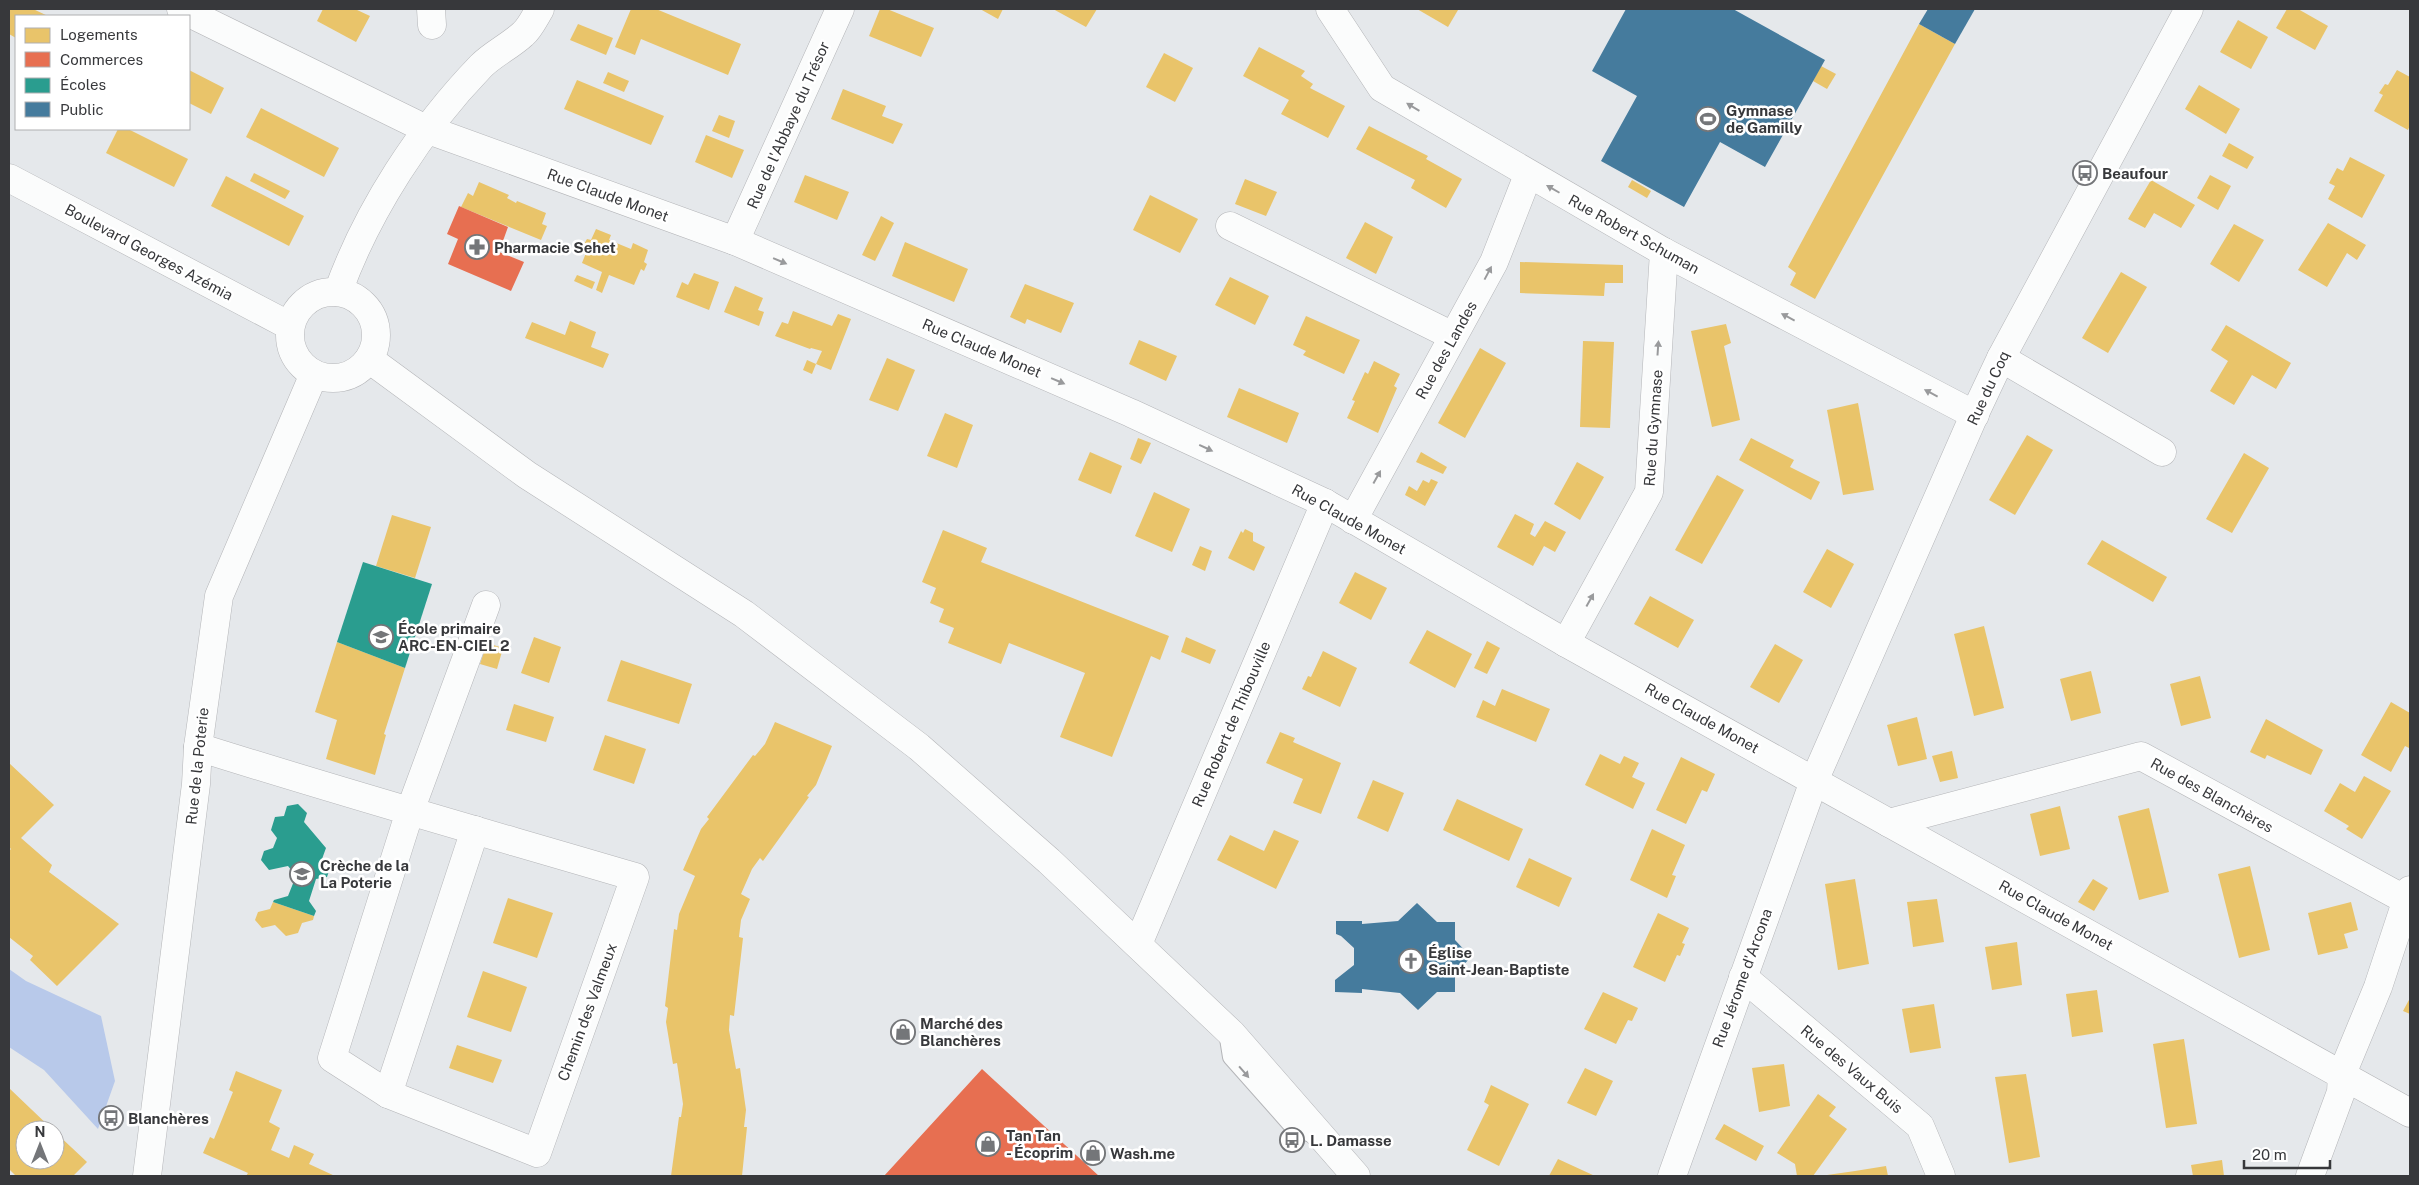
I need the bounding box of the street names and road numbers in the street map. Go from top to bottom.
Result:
street label: Rue de l'Abbaye du Trésor [743,39,833,211]
street label: Rue Claude Monet [545,165,671,225]
street label: Rue Robert Schuman [1566,191,1702,277]
street label: Boulevard Georges Azémia [62,200,236,304]
street label: Rue des Landes [1412,298,1480,402]
street label: Rue Claude Monet [920,315,1044,381]
street label: Rue du Coq [1963,348,2013,428]
street label: Rue du Gymnase [1640,369,1666,487]
street label: Rue Claude Monet [1289,481,1409,558]
street label: Rue Robert de Thibouville [1188,639,1274,809]
street label: Rue Claude Monet [1642,680,1762,757]
street label: Rue de la Poterie [182,707,212,825]
street label: Rue des Blanchères [2148,754,2276,836]
street label: Rue Claude Monet [1996,877,2116,954]
street label: Rue Jérome d'Arcona [1709,906,1775,1050]
street label: Chemin des Valmeux [554,941,620,1083]
street label: Rue des Vaux Buis [1798,1022,1906,1116]

